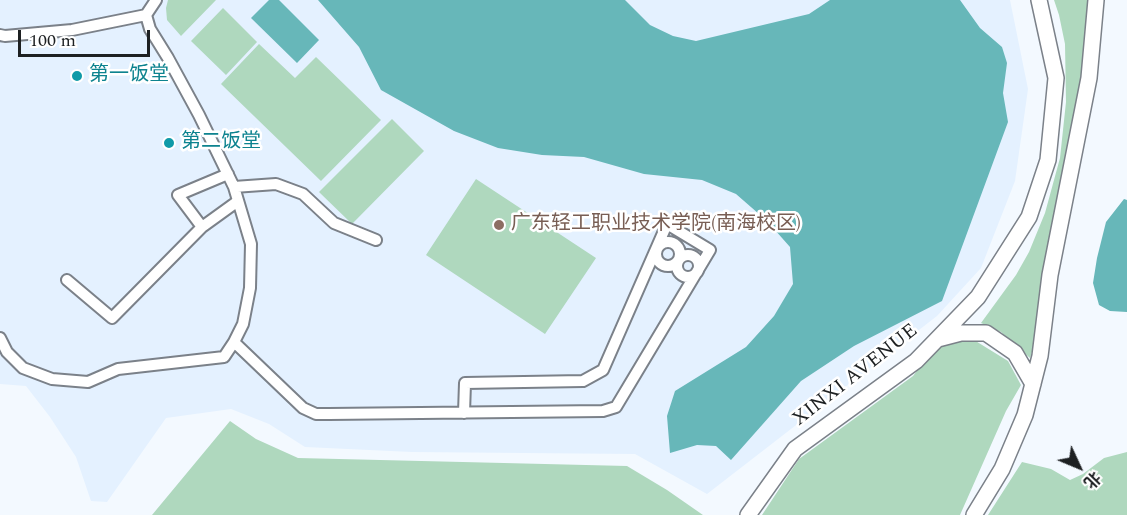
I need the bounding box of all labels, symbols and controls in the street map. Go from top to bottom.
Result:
scale bar [21,18,153,56]
text: 100 m [29,27,76,54]
place label: 第一饭堂 [89,64,169,88]
marker: 第一饭堂 [70,69,84,83]
place label: 第二饭堂 [181,131,261,155]
marker: 第二饭堂 [162,136,176,150]
place label: 广东轻工职业技术学院(南海校区) [511,213,801,237]
marker: 广东轻工职业技术学院(南海校区) [492,218,506,232]
street label: XINXI AVENUE [789,320,923,432]
north arrow [1049,437,1109,497]
text: 北 [1078,465,1106,494]

